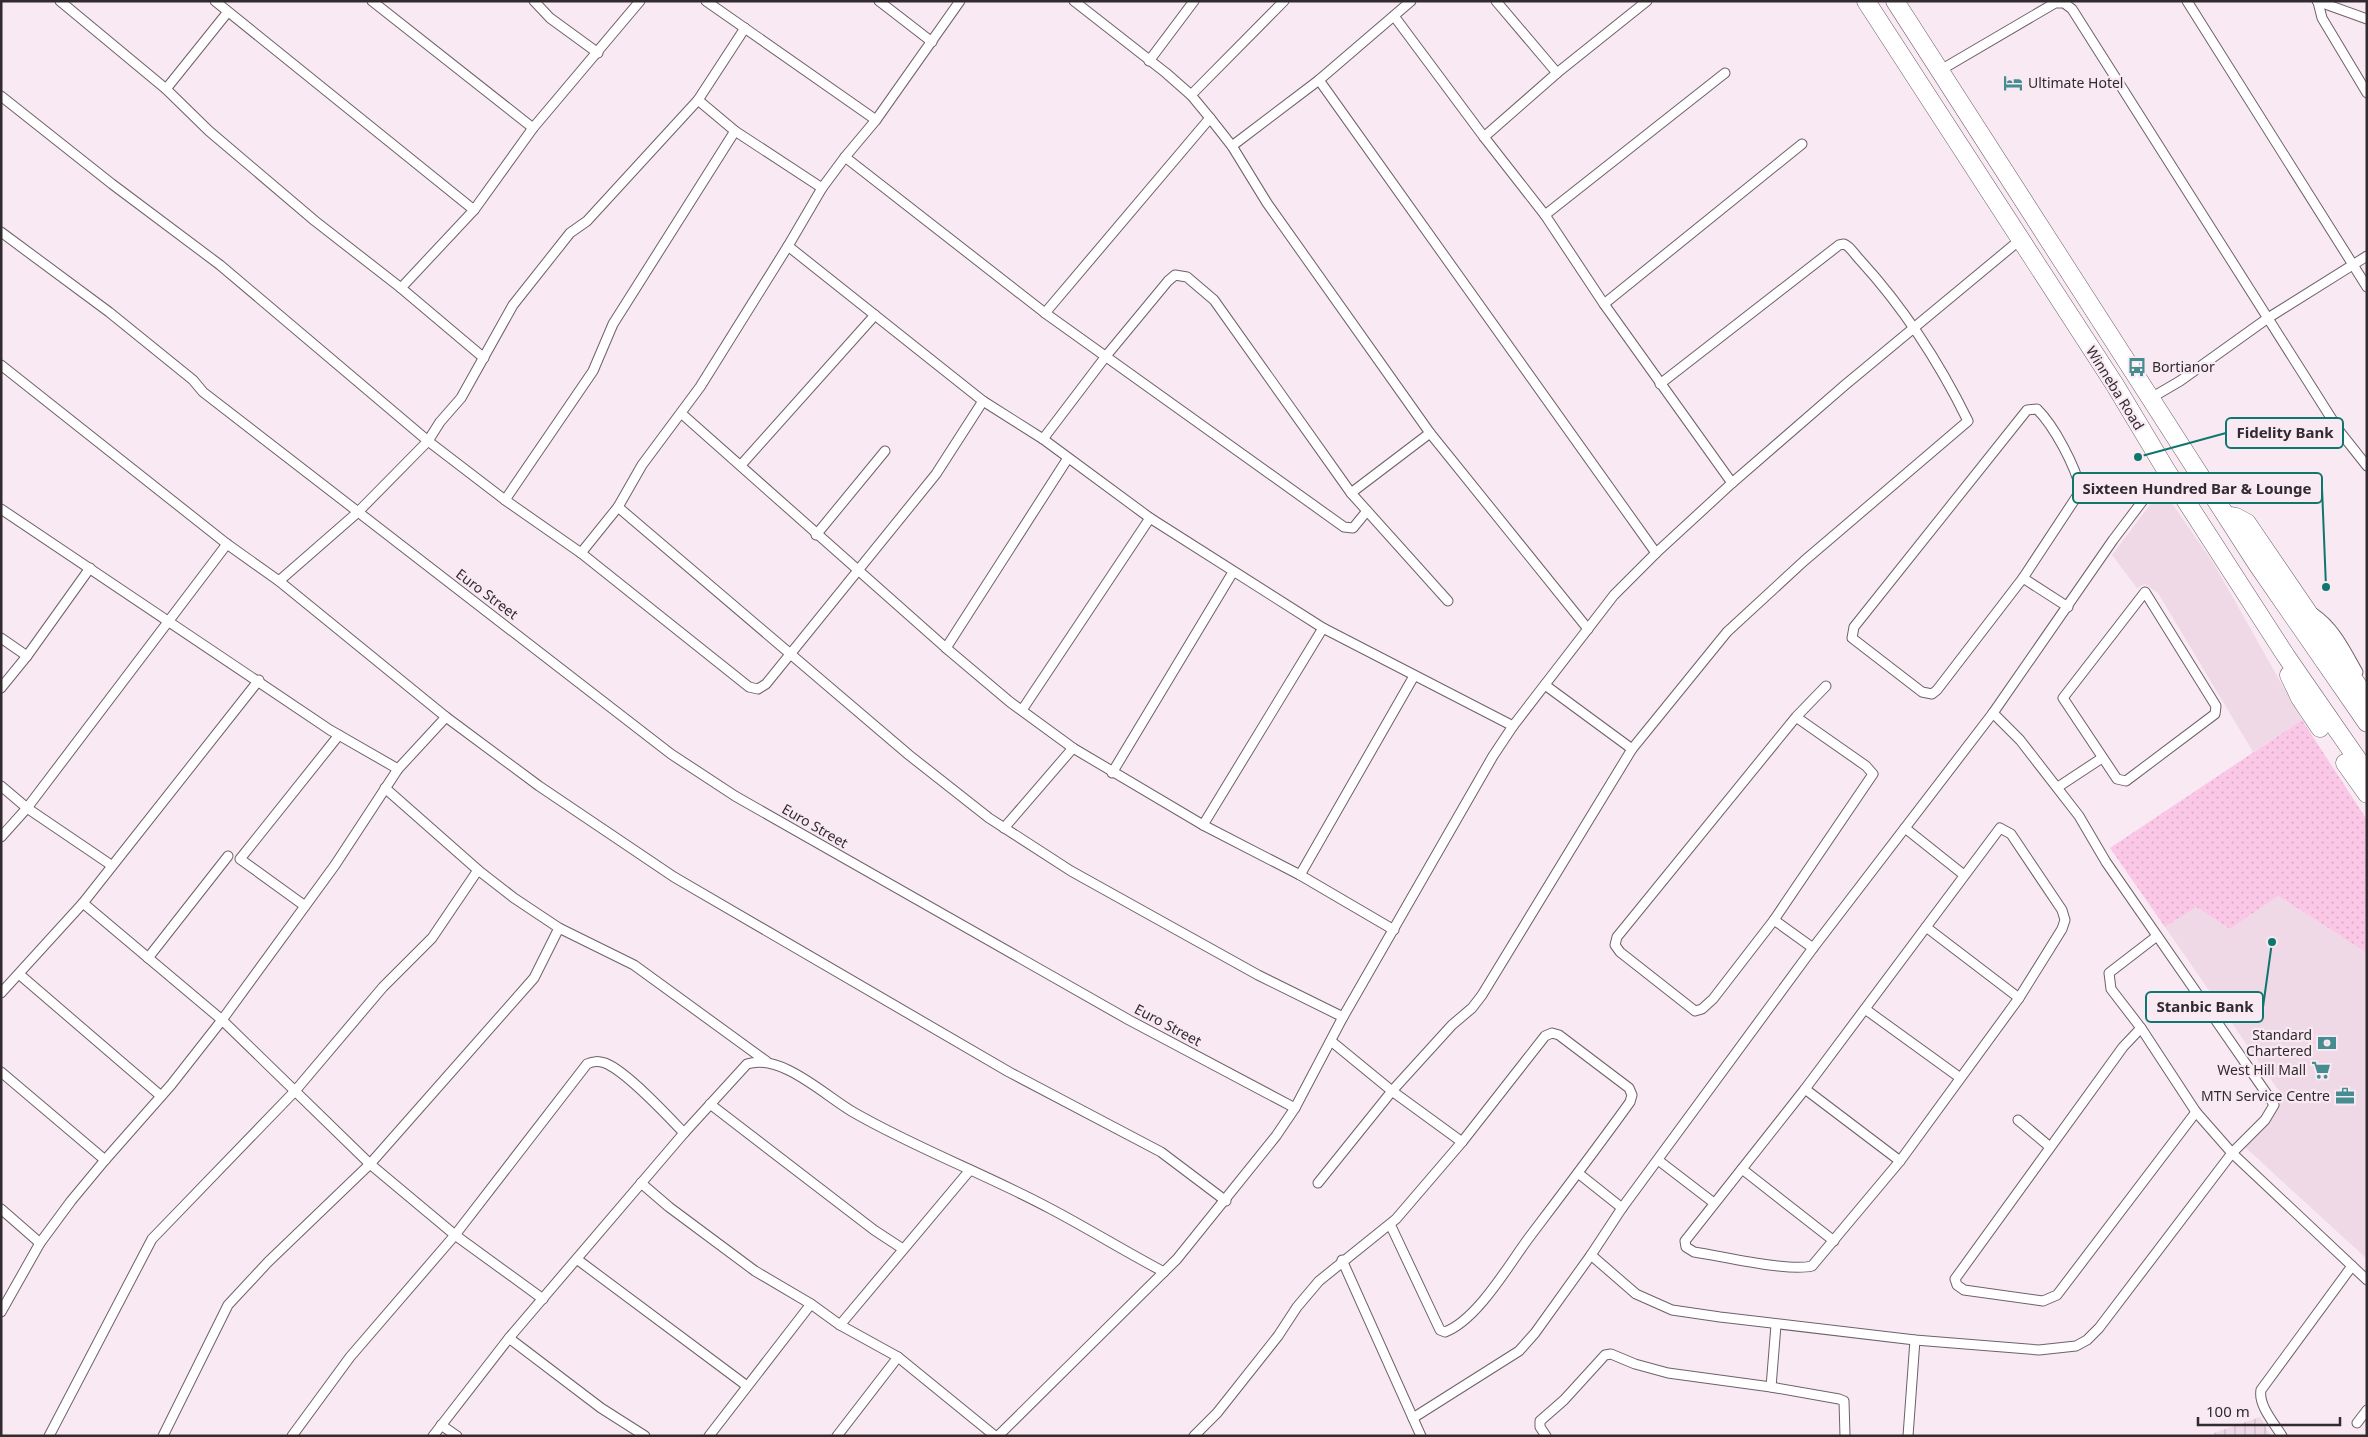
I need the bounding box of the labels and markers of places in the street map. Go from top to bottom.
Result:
hotel icon: Ultimate Hotel [2002,72,2024,94]
place label: Ultimate Hotel [2028,73,2123,92]
bus stop icon: Bortianor [2126,356,2148,378]
place label: Bortianor [2152,357,2215,376]
callout: Fidelity Bank [2226,418,2343,448]
callout: Sixteen Hundred Bar & Lounge [2073,473,2322,503]
callout: Stanbic Bank [2146,992,2263,1022]
place label: Standard Chartered [2246,1025,2312,1060]
bank icon: Standard Chartered [2316,1032,2338,1054]
supermarket icon: West Hill Mall [2310,1059,2332,1081]
place label: West Hill Mall [2217,1060,2306,1079]
office icon: MTN Service Centre [2334,1085,2356,1107]
place label: MTN Service Centre [2201,1086,2330,1105]

